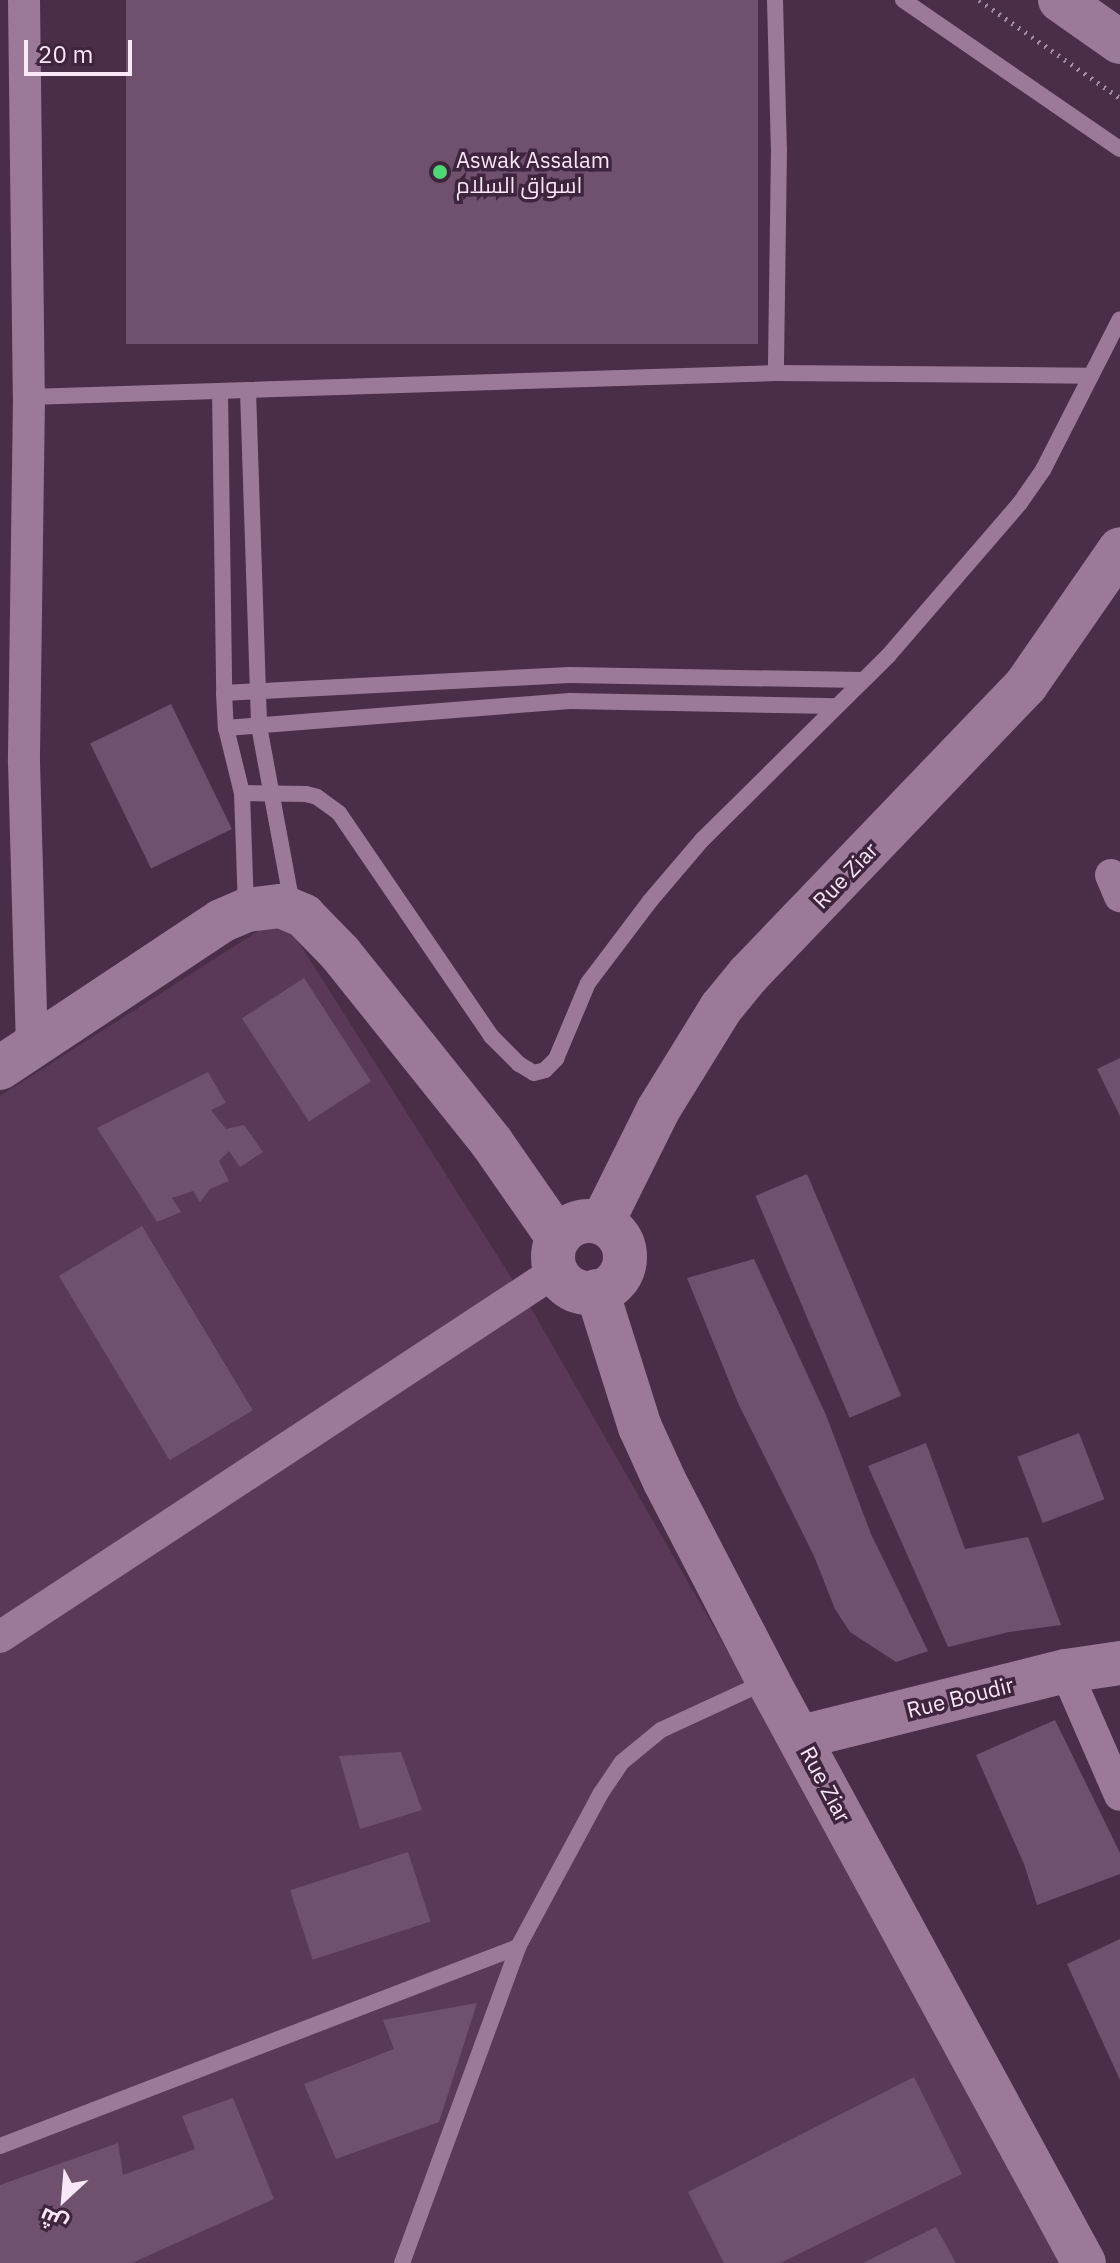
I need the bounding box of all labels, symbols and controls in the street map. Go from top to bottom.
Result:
scale bar [28,24,136,74]
text: 20 m [38,38,93,70]
place label: Aswak Assalam اسواق السلام [456,146,610,198]
marker: Aswak Assalam اسواق السلام [431,163,449,181]
street label: Rue Ziar [807,836,883,914]
street label: Rue Boudir [904,1671,1016,1723]
street label: Rue Ziar [795,1742,857,1826]
north arrow [24,2159,104,2239]
text: ش [34,2202,72,2240]

